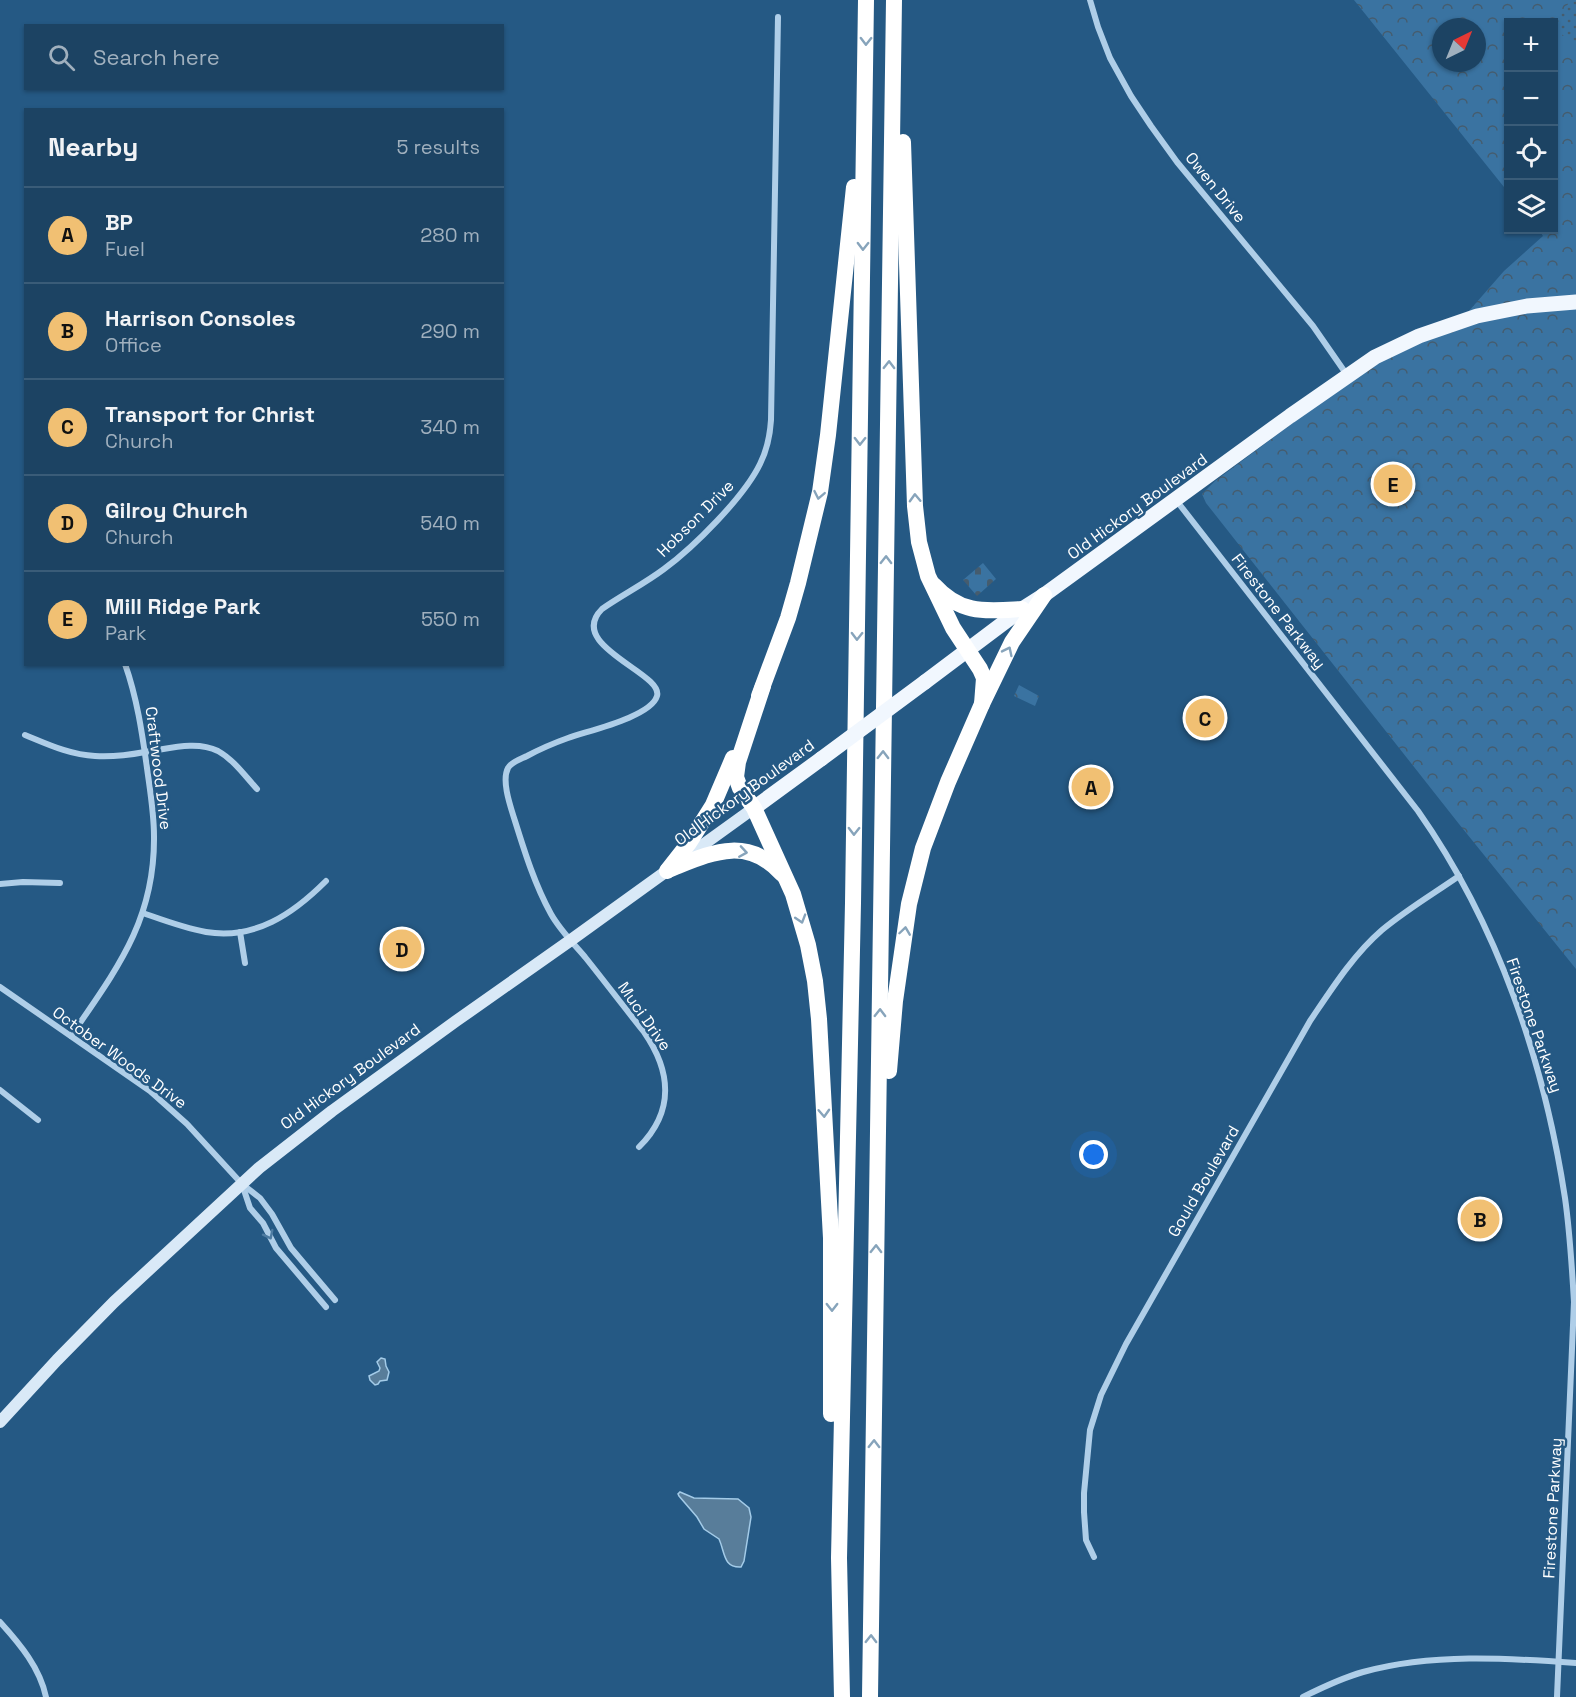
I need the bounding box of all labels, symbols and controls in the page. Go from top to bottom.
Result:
north arrow [1432,18,1486,72]
map controls [1504,18,1558,234]
button: + [1504,18,1558,72]
search box [24,24,504,90]
one-way arrow [860,37,872,46]
icon: search [45,41,78,74]
text: Search here [93,43,220,71]
button: − [1504,72,1558,126]
button: locate [1504,126,1558,180]
text: Nearby [48,130,138,164]
text: 5 results [396,134,480,160]
street label: Owen Drive [1181,148,1251,227]
button: layers [1504,180,1558,234]
text: BP [105,208,133,236]
text: A [61,222,74,248]
text: 280 m [420,222,480,248]
text: Fuel [105,236,145,262]
one-way arrow [857,242,869,251]
text: Harrison Consoles [105,304,296,332]
text: B [61,318,74,344]
text: 290 m [421,318,480,344]
text: Office [105,332,162,358]
one-way arrow [883,361,895,370]
text: Transport for Christ [105,400,315,428]
text: C [61,414,74,440]
text: 340 m [420,414,480,440]
text: Church [105,428,174,454]
one-way arrow [854,437,866,446]
street label: Old Hickory Boulevard [1063,449,1211,564]
pin: E [1374,462,1412,506]
street label: Hobson Drive [652,475,739,562]
one-way arrow [813,490,826,500]
one-way arrow [909,493,921,502]
text: Gilroy Church [105,496,248,524]
text: D [61,510,74,536]
text: 540 m [420,510,480,536]
text: Church [105,524,174,550]
street label: Firestone Parkway [1227,549,1330,673]
one-way arrow [880,556,892,565]
text: Mill Ridge Park [105,592,261,620]
text: E [62,606,73,632]
text: 550 m [421,606,480,632]
text: Park [105,620,147,646]
one-way arrow [851,632,863,641]
one-way arrow [1000,647,1012,658]
pin: C [1186,696,1224,740]
street label: Craftwood Drive [141,705,176,831]
street label: Old Hickory Boulevard [670,735,818,850]
one-way arrow [877,751,889,760]
pin: A [1072,764,1110,810]
one-way arrow [848,827,860,836]
one-way arrow [738,845,748,858]
one-way arrow [794,914,806,924]
pin: D [382,926,422,972]
one-way arrow [899,926,911,935]
street label: Firestone Parkway [1502,955,1567,1095]
street label: Muci Drive [613,978,676,1055]
street label: October Woods Drive [48,1001,191,1113]
one-way arrow [873,1009,886,1018]
street label: Old Hickory Boulevard [276,1019,424,1134]
one-way arrow [818,1108,831,1117]
street label: Gould Boulevard [1163,1122,1244,1241]
your location [1079,1140,1108,1169]
pin: B [1460,1196,1500,1242]
one-way arrow [262,1228,273,1239]
one-way arrow [870,1244,883,1253]
one-way arrow [826,1303,838,1312]
street label: Firestone Parkway [1538,1437,1567,1579]
one-way arrow [868,1439,880,1448]
one-way arrow [865,1634,877,1643]

